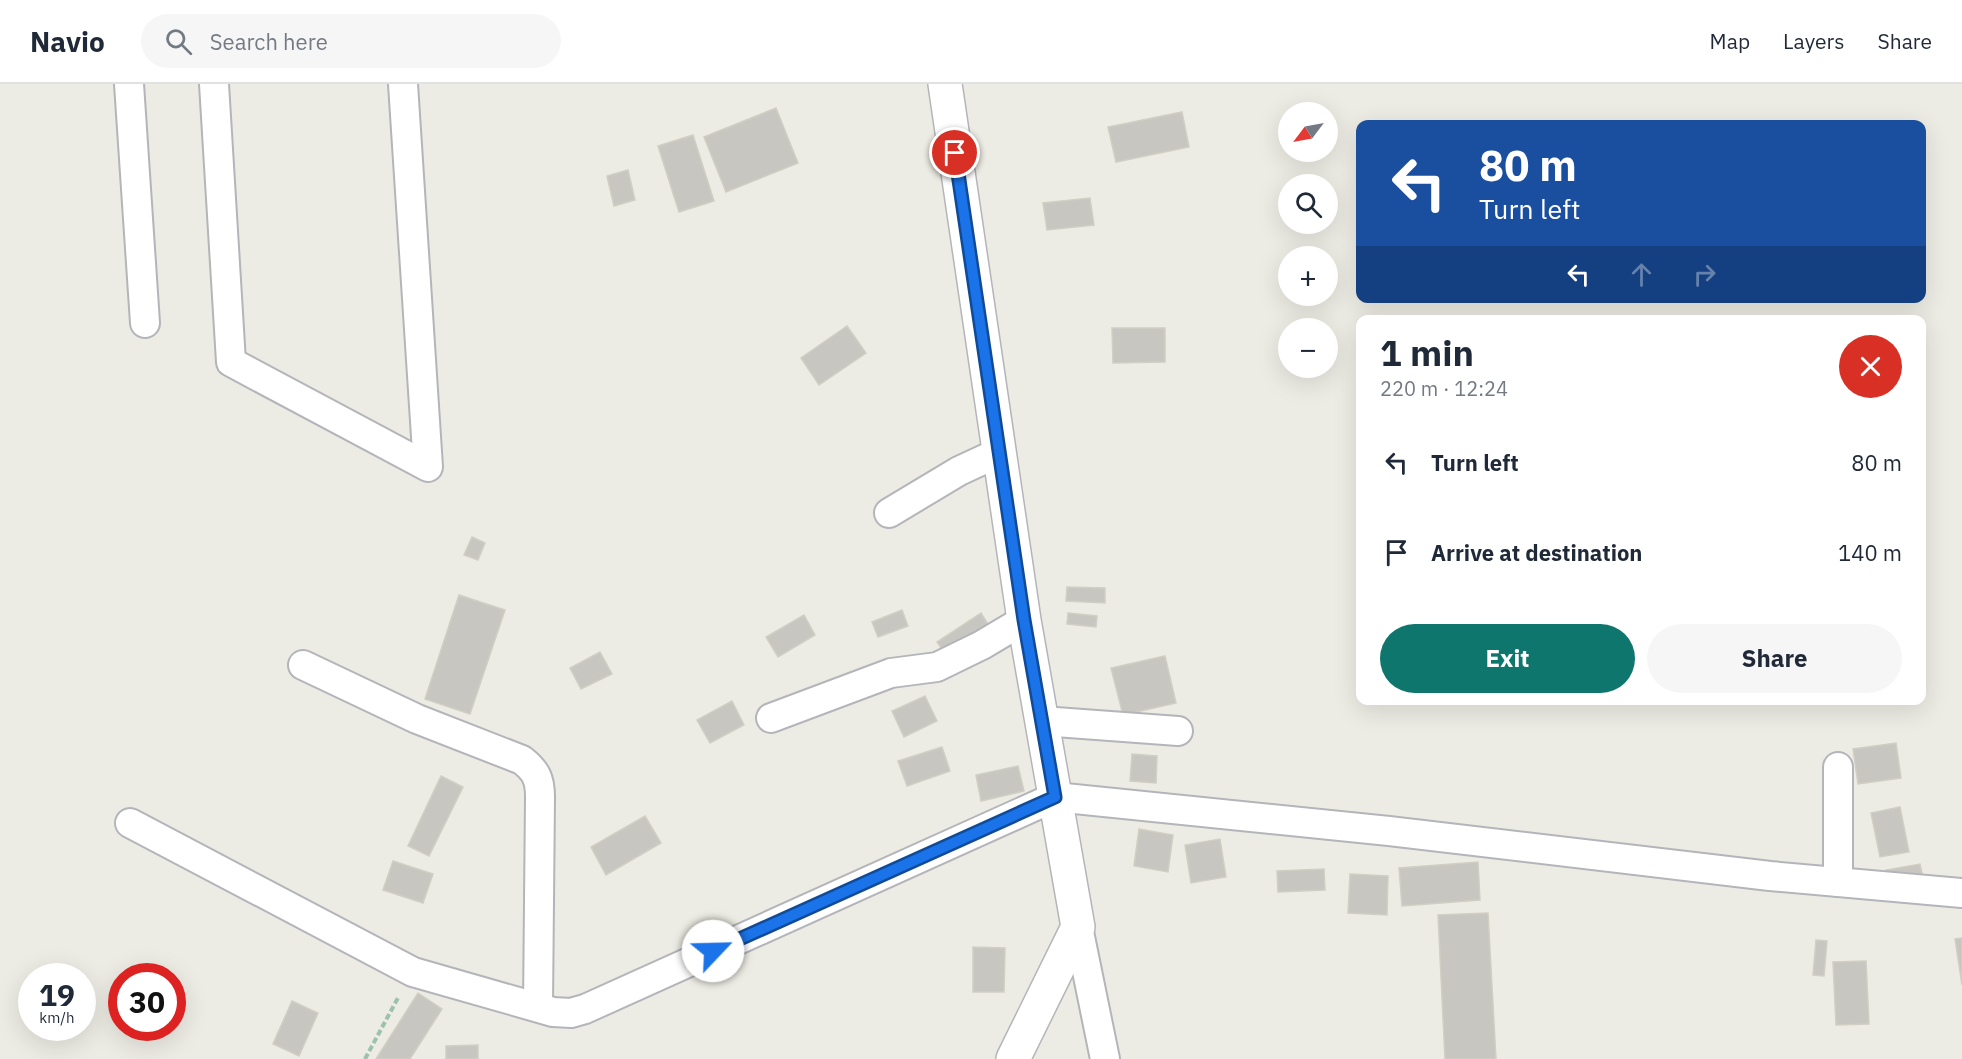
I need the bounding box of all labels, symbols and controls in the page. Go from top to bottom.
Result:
search box [141,14,561,68]
text: Navio [30,23,105,60]
icon: search [162,25,195,58]
text: Search here [210,27,328,56]
text: Map [1710,27,1750,55]
text: Layers [1783,27,1845,55]
text: Share [1878,27,1932,55]
north arrow [1278,102,1338,162]
map controls [1278,102,1338,378]
pin [929,127,980,178]
icon: arrive [938,136,971,169]
text: 80 m [1479,138,1577,193]
icon: left [1380,144,1458,222]
button: search [1278,174,1338,234]
text: Turn left [1479,191,1580,226]
button: + [1278,246,1338,306]
icon: left [1562,258,1595,291]
icon: ahead [1625,258,1658,291]
icon: right [1688,258,1721,291]
button: − [1278,318,1338,378]
text: 1 min [1380,329,1474,376]
button: close [1839,335,1902,398]
text: 220 m · 12:24 [1380,375,1508,402]
icon: left [1380,446,1413,479]
text: Turn left [1431,448,1519,477]
text: 80 m [1851,448,1902,477]
icon: arrive [1380,536,1413,569]
text: Arrive at destination [1431,538,1642,567]
text: 140 m [1838,538,1902,567]
button: Exit [1380,624,1635,693]
button: Share [1647,624,1902,693]
position arrow [681,919,745,983]
speed limit sign: 30 [108,963,186,1041]
text: 19 [39,975,75,1014]
text: km/h [39,1008,75,1027]

